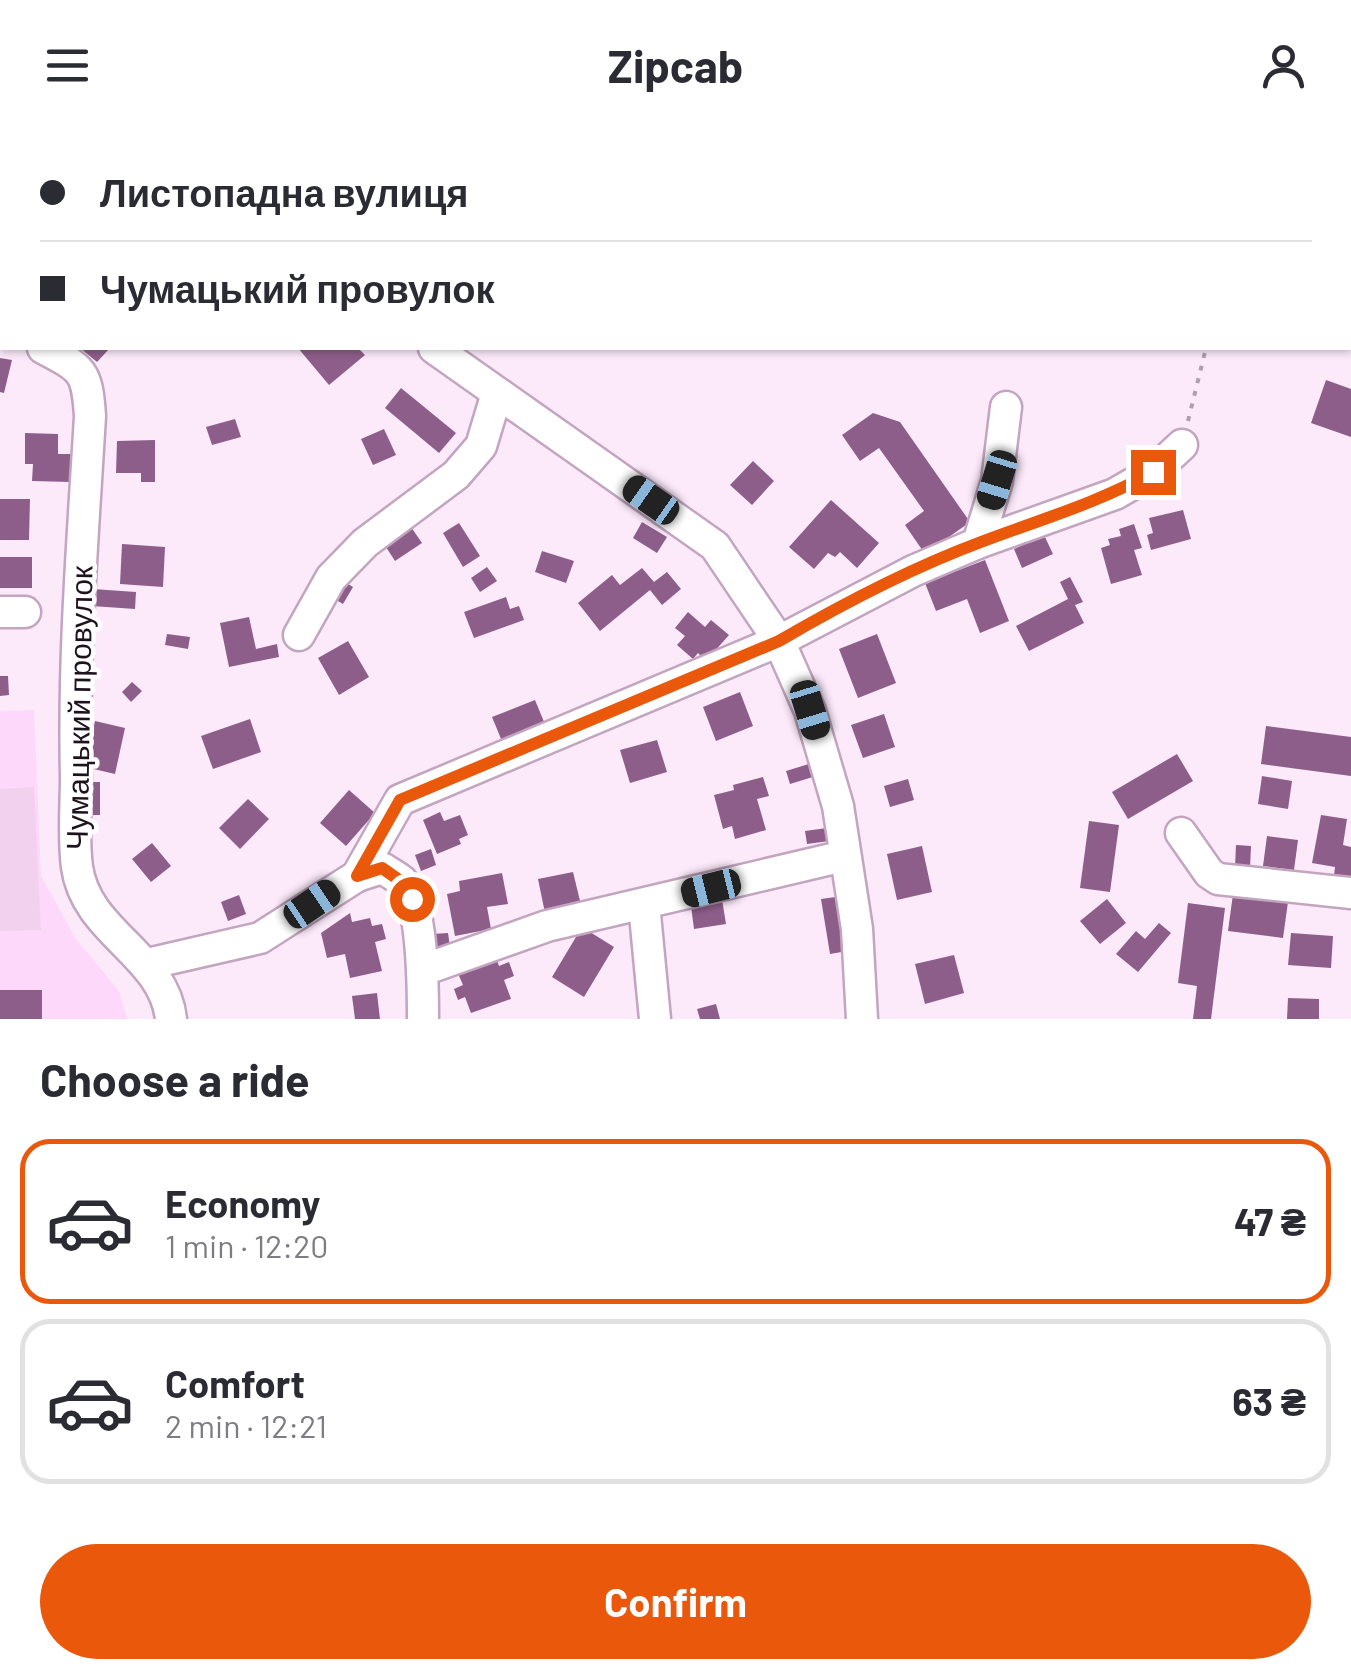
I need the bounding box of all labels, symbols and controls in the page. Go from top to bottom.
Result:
icon: menu [40,38,95,93]
text: Zipcab [608,38,743,92]
icon: person [1256,38,1311,93]
text: Листопадна вулиця [100,169,468,215]
text: Чумацький провулок [100,265,494,311]
car [974,447,1020,513]
route end [1131,450,1176,495]
car [618,471,684,529]
street label: Чумацький провулок [58,565,98,850]
car [787,677,833,743]
car [678,866,744,910]
car [279,875,345,933]
route start [390,877,435,922]
text: Choose a ride [40,1052,310,1106]
icon: car [45,1177,135,1267]
text: Economy [165,1180,320,1226]
text: 47 ₴ [1234,1198,1306,1244]
text: 1 min · 12:20 [165,1226,328,1264]
icon: car [45,1357,135,1447]
text: Comfort [165,1360,305,1406]
text: 63 ₴ [1232,1378,1306,1424]
text: 2 min · 12:21 [165,1406,327,1444]
button: Confirm [40,1544,1311,1659]

